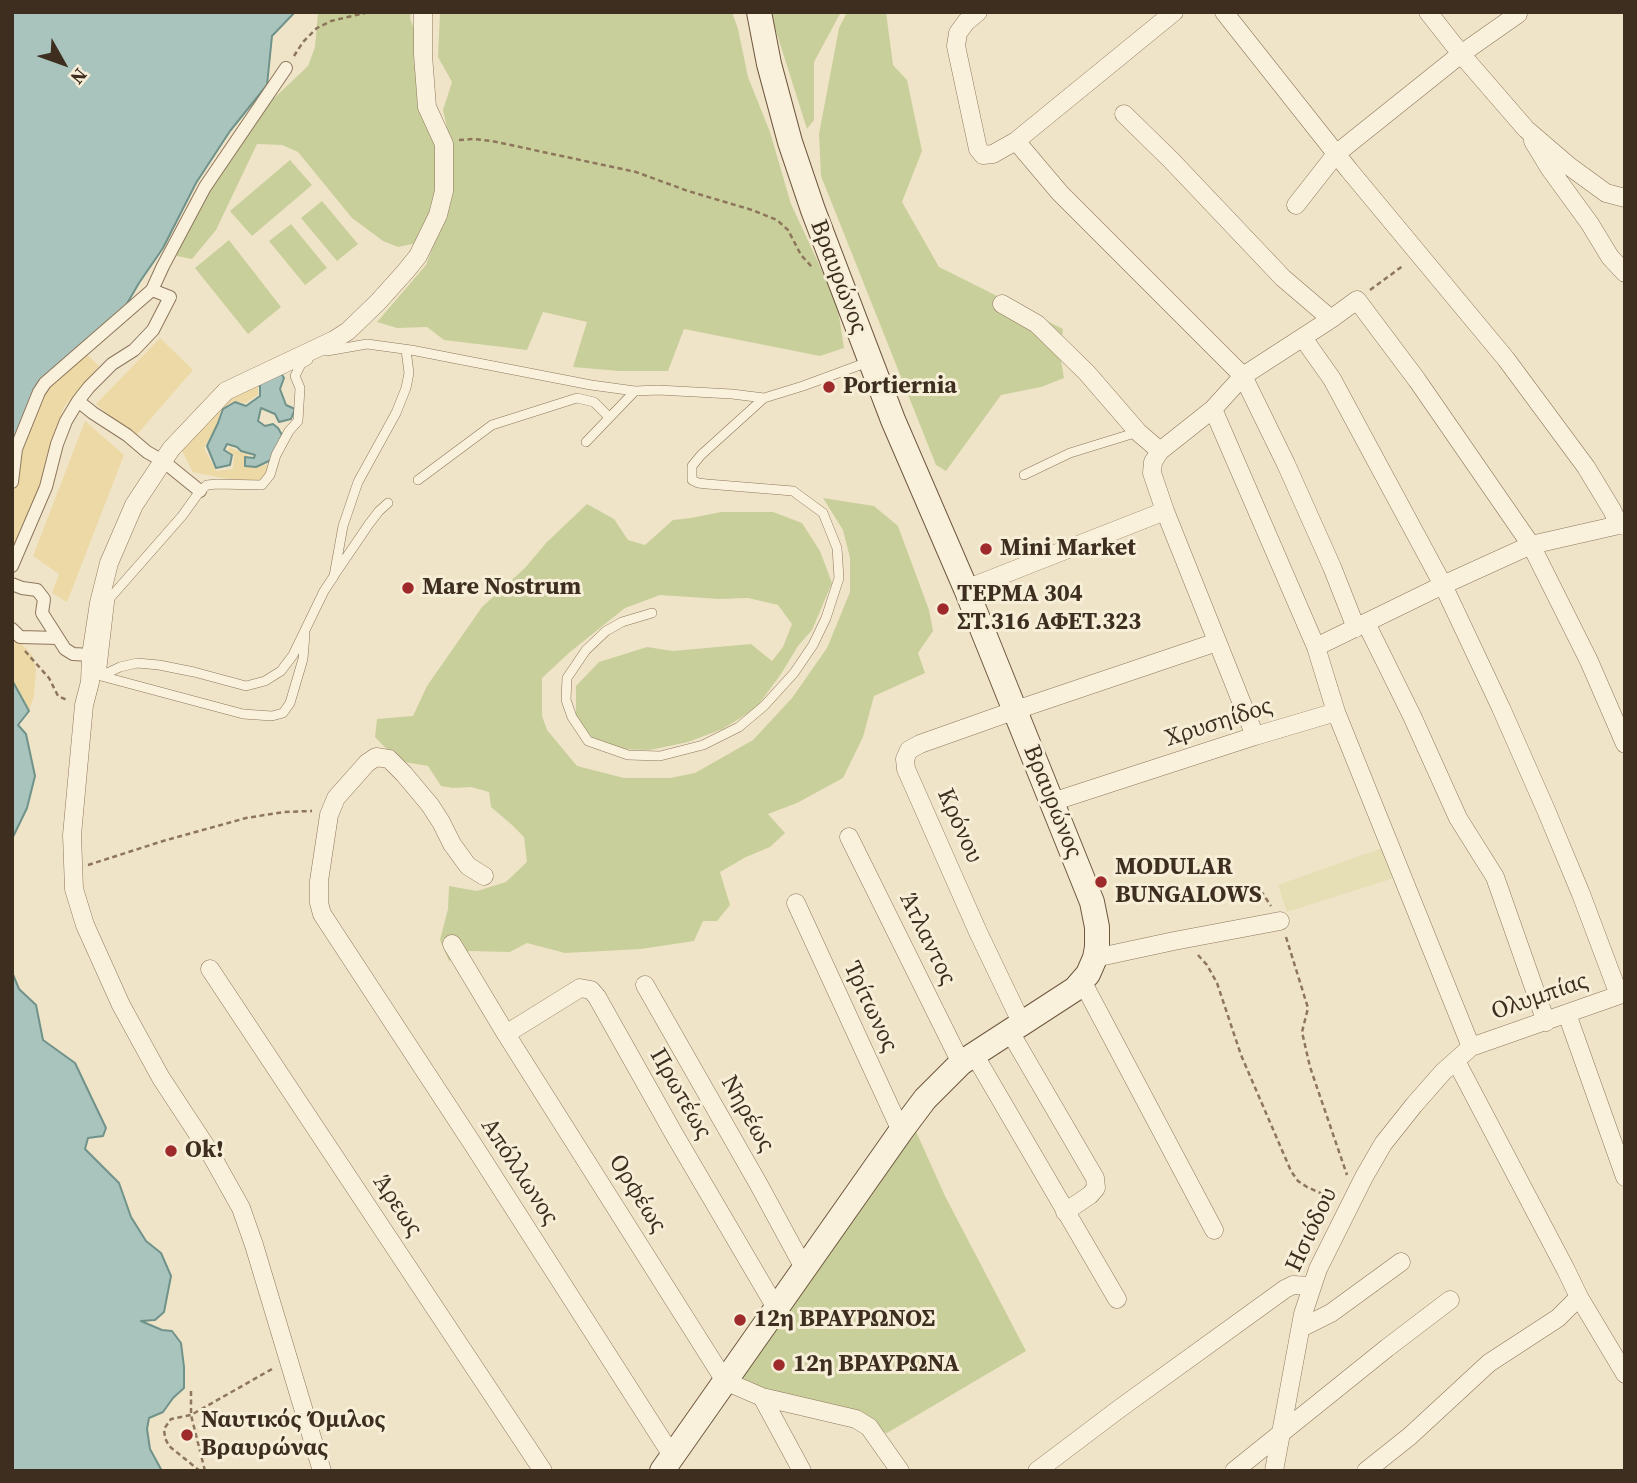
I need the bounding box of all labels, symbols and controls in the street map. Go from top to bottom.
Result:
north arrow [28,28,98,98]
text: N [65,63,93,90]
street label: Βραυρώνος [803,216,873,338]
place label: Portiernia [843,373,957,401]
marker: Portiernia [821,379,837,395]
place label: Mini Market [1000,535,1136,563]
marker: Mini Market [978,541,994,557]
place label: Mare Nostrum [422,574,581,602]
marker: Mare Nostrum [400,580,416,596]
place label: ΤΕΡΜΑ 304 ΣΤ.316 ΑΦΕΤ.323 [957,581,1141,637]
marker: ΤΕΡΜΑ 304 ΣΤ.316 ΑΦΕΤ.323 [935,601,951,617]
street label: Χρυσηίδος [1162,692,1276,754]
street label: Βραυρώνος [1016,741,1088,863]
street label: Κρόνου [930,784,988,868]
place label: MODULAR BUNGALOWS [1115,854,1262,910]
marker: MODULAR BUNGALOWS [1093,874,1109,890]
street label: Άτλαντος [892,888,962,990]
street label: Τρίτωνος [837,957,903,1057]
street label: Ολυμπίας [1488,967,1592,1027]
street label: Πρωτέως [643,1044,717,1144]
street label: Νηρέως [714,1071,780,1157]
street label: Απόλλωνος [474,1113,564,1231]
place label: Ok! [185,1137,224,1165]
marker: Ok! [163,1143,179,1159]
street label: Ορφέως [602,1150,672,1238]
street label: Άρεως [366,1170,428,1242]
street label: Ησιόδου [1280,1183,1344,1277]
place label: 12η ΒΡΑΥΡΩΝΟΣ [754,1306,935,1334]
marker: 12η ΒΡΑΥΡΩΝΟΣ [732,1312,748,1328]
place label: 12η ΒΡΑΥΡΩΝΑ [793,1351,960,1379]
marker: 12η ΒΡΑΥΡΩΝΑ [771,1357,787,1373]
place label: Ναυτικός Όμιλος Βραυρώνας [201,1407,386,1463]
marker: Ναυτικός Όμιλος Βραυρώνας [179,1427,195,1443]

